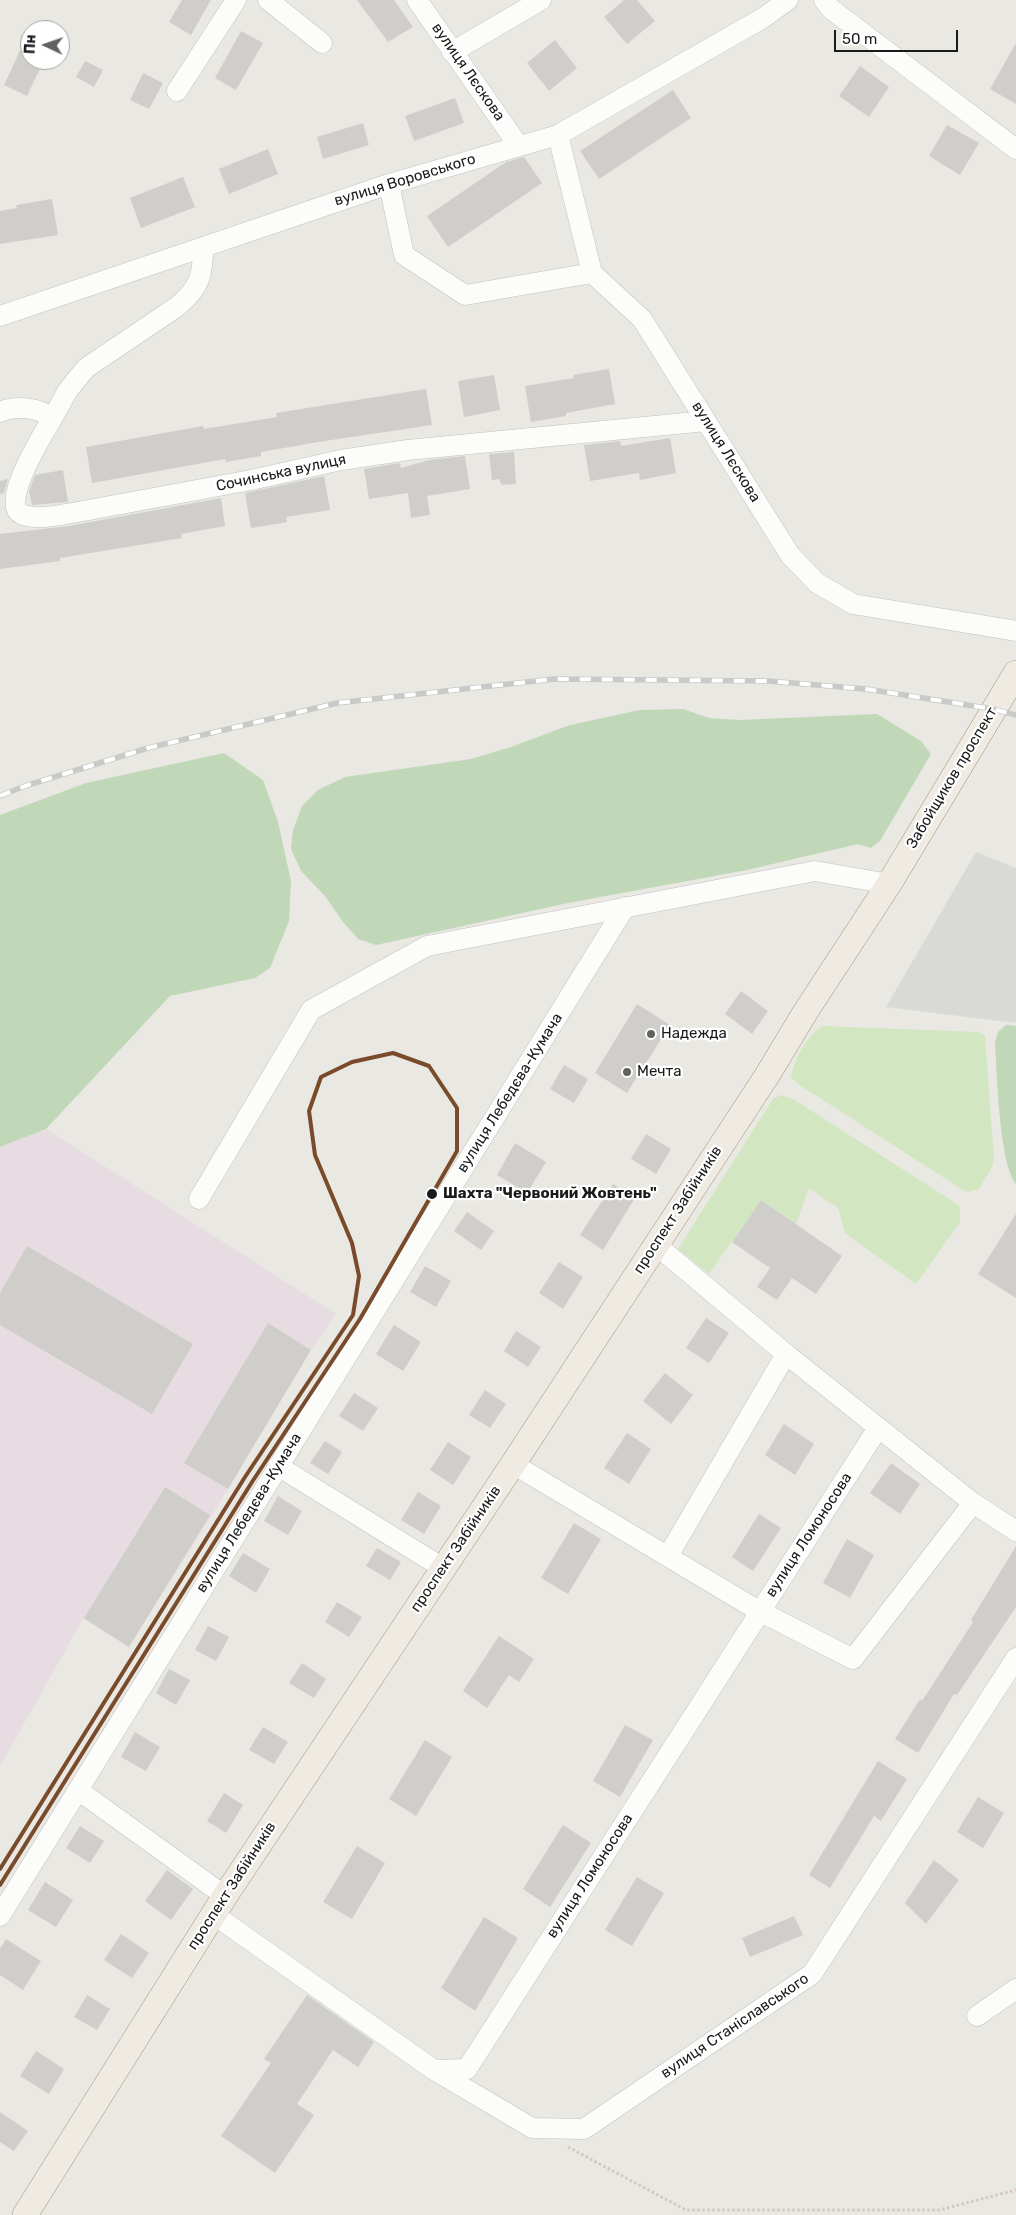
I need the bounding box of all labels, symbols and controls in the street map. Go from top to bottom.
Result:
north arrow [20,20,70,70]
street label: вулиця Лєскова [428,20,508,124]
scale bar [836,20,960,52]
text: 50 m [842,30,877,48]
text: Пн [22,34,40,54]
street label: вулиця Воровського [332,150,478,210]
street label: вулиця Лєскова [688,398,764,506]
street label: Сочинська вулиця [214,450,348,496]
street label: Забойщиков проспект [903,704,1001,852]
street label: вулиця Лебедєва-Кумача [453,1010,567,1176]
place label: Надежда [661,1025,727,1043]
marker: Надежда [645,1028,657,1040]
place label: Мечта [637,1063,682,1081]
marker: Мечта [621,1066,633,1078]
street label: проспект Забійників [630,1143,726,1277]
place label: Шахта "Червоний Жовтень" [443,1185,657,1203]
marker: Шахта "Червоний Жовтень" [425,1187,439,1201]
street label: вулиця Лебедєва-Кумача [192,1430,306,1596]
street label: вулиця Ломоносова [762,1470,856,1600]
street label: проспект Забійників [407,1482,505,1616]
street label: вулиця Ломоносова [543,1811,637,1941]
street label: проспект Забійників [184,1819,280,1953]
street label: вулиця Станіславського [658,1970,812,2082]

